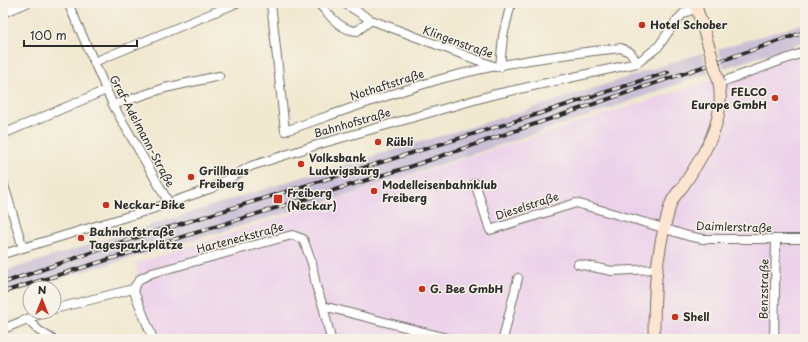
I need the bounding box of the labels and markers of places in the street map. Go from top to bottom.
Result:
place label: Hotel Schober [650,16,728,33]
marker: Hotel Schober [637,20,647,30]
place label: FELCO Europe GmbH [691,83,767,113]
marker: FELCO Europe GmbH [770,93,780,103]
place label: Rübli [386,133,414,150]
marker: Rübli [373,137,383,147]
place label: Volksbank Ludwigsburg [309,149,380,179]
marker: Volksbank Ludwigsburg [296,159,306,169]
place label: Grillhaus Freiberg [199,162,249,192]
marker: Grillhaus Freiberg [186,172,196,182]
place label: Modelleisenbahnklub Freiberg [382,176,497,206]
place label: Freiberg (Neckar) [287,184,337,214]
marker: Modelleisenbahnklub Freiberg [369,186,379,196]
marker: Freiberg (Neckar) [272,193,284,205]
place label: Neckar-Bike [114,196,185,213]
marker: Neckar-Bike [101,200,111,210]
place label: Bahnhofstraße Tagesparkplätze [89,223,183,253]
marker: Bahnhofstraße Tagesparkplätze [76,233,86,243]
place label: G. Bee GmbH [430,280,503,297]
marker: G. Bee GmbH [417,284,427,294]
place label: Shell [683,308,709,325]
marker: Shell [670,312,680,322]

